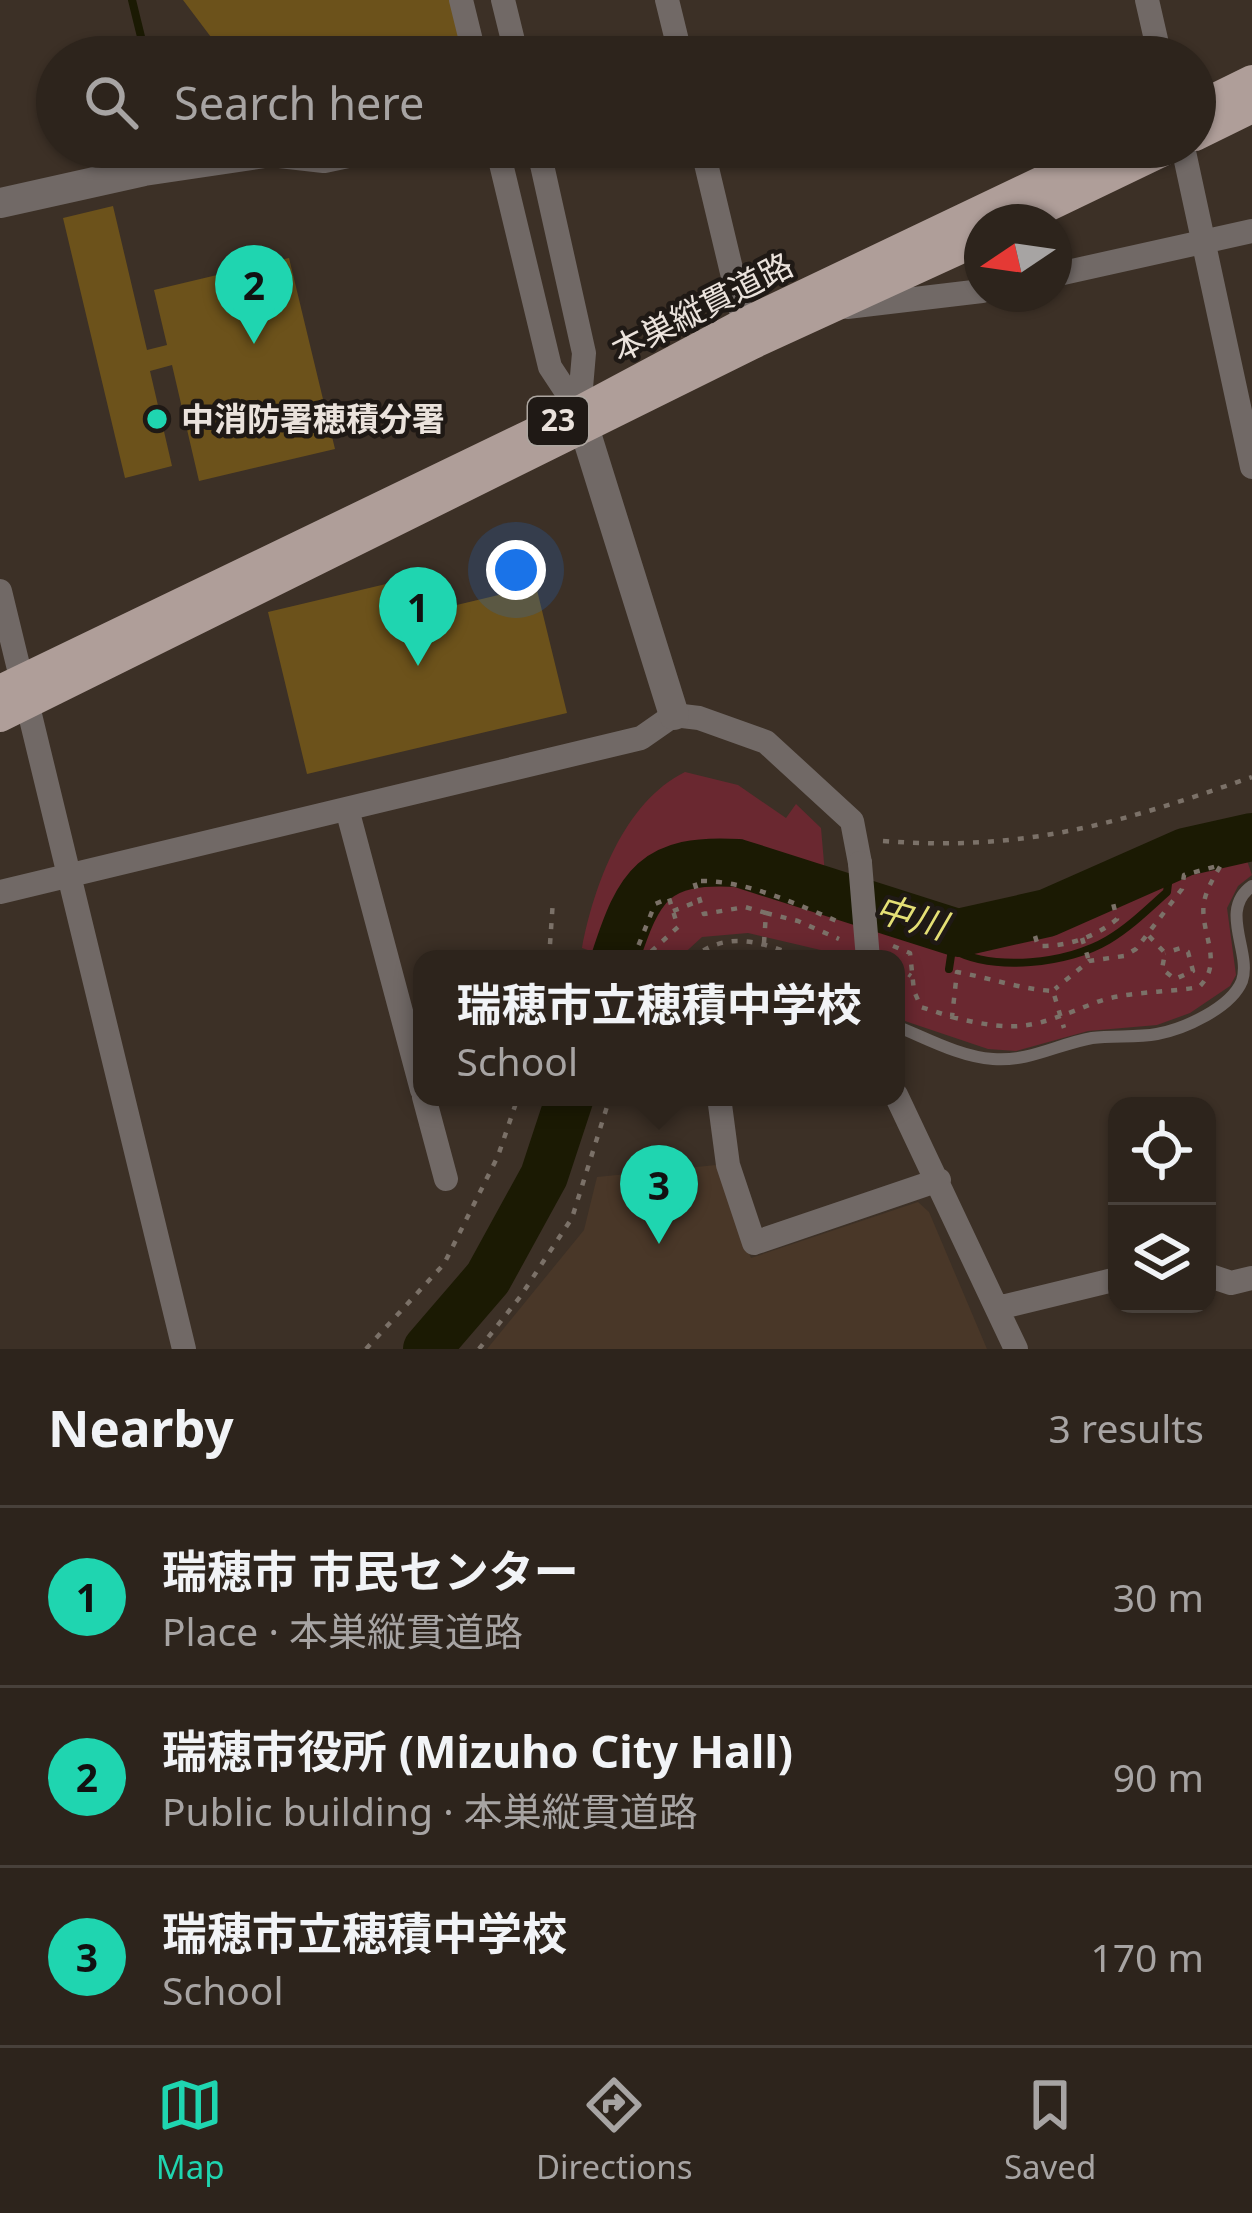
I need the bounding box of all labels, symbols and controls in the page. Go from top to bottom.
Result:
search box [36,36,1216,168]
icon: search [78,69,144,135]
text: Search here [174,72,424,133]
north arrow [964,204,1072,312]
street label: 本巣縦貫道路 [603,242,800,372]
pin: 2 [215,245,293,344]
place label: 中消防署穂積分署 [181,396,445,441]
road number: 23 [528,397,588,445]
marker: 中消防署穂積分署 [144,406,170,432]
your location [486,540,546,600]
pin: 1 [379,567,457,666]
water label: 中川 [870,883,956,951]
popup [413,950,905,1106]
text: 瑞穂市立穂積中学校 [456,973,862,1034]
text: School [456,1034,578,1087]
map controls [1108,1097,1216,1313]
button: locate [1108,1097,1216,1205]
pin: 3 [620,1145,698,1244]
button: layers [1108,1205,1216,1313]
text: Nearby [48,1392,234,1462]
text: 3 results [1049,1401,1204,1454]
text: 瑞穂市 市民センター [162,1540,579,1601]
text: 1 [76,1570,98,1623]
text: 30 m [1113,1570,1204,1623]
text: Place · 本巣縦貫道路 [162,1604,523,1657]
text: 瑞穂市役所 (Mizuho City Hall) [162,1720,793,1781]
text: 2 [76,1750,98,1803]
text: 90 m [1113,1750,1204,1803]
text: Public building · 本巣縦貫道路 [162,1784,698,1837]
text: 瑞穂市立穂積中学校 [162,1902,567,1963]
text: 3 [76,1930,98,1983]
text: 170 m [1090,1930,1204,1983]
text: School [162,1963,284,2016]
tab: Map [156,2072,224,2189]
tab: Directions [536,2072,693,2189]
tab: Saved [1004,2072,1096,2189]

